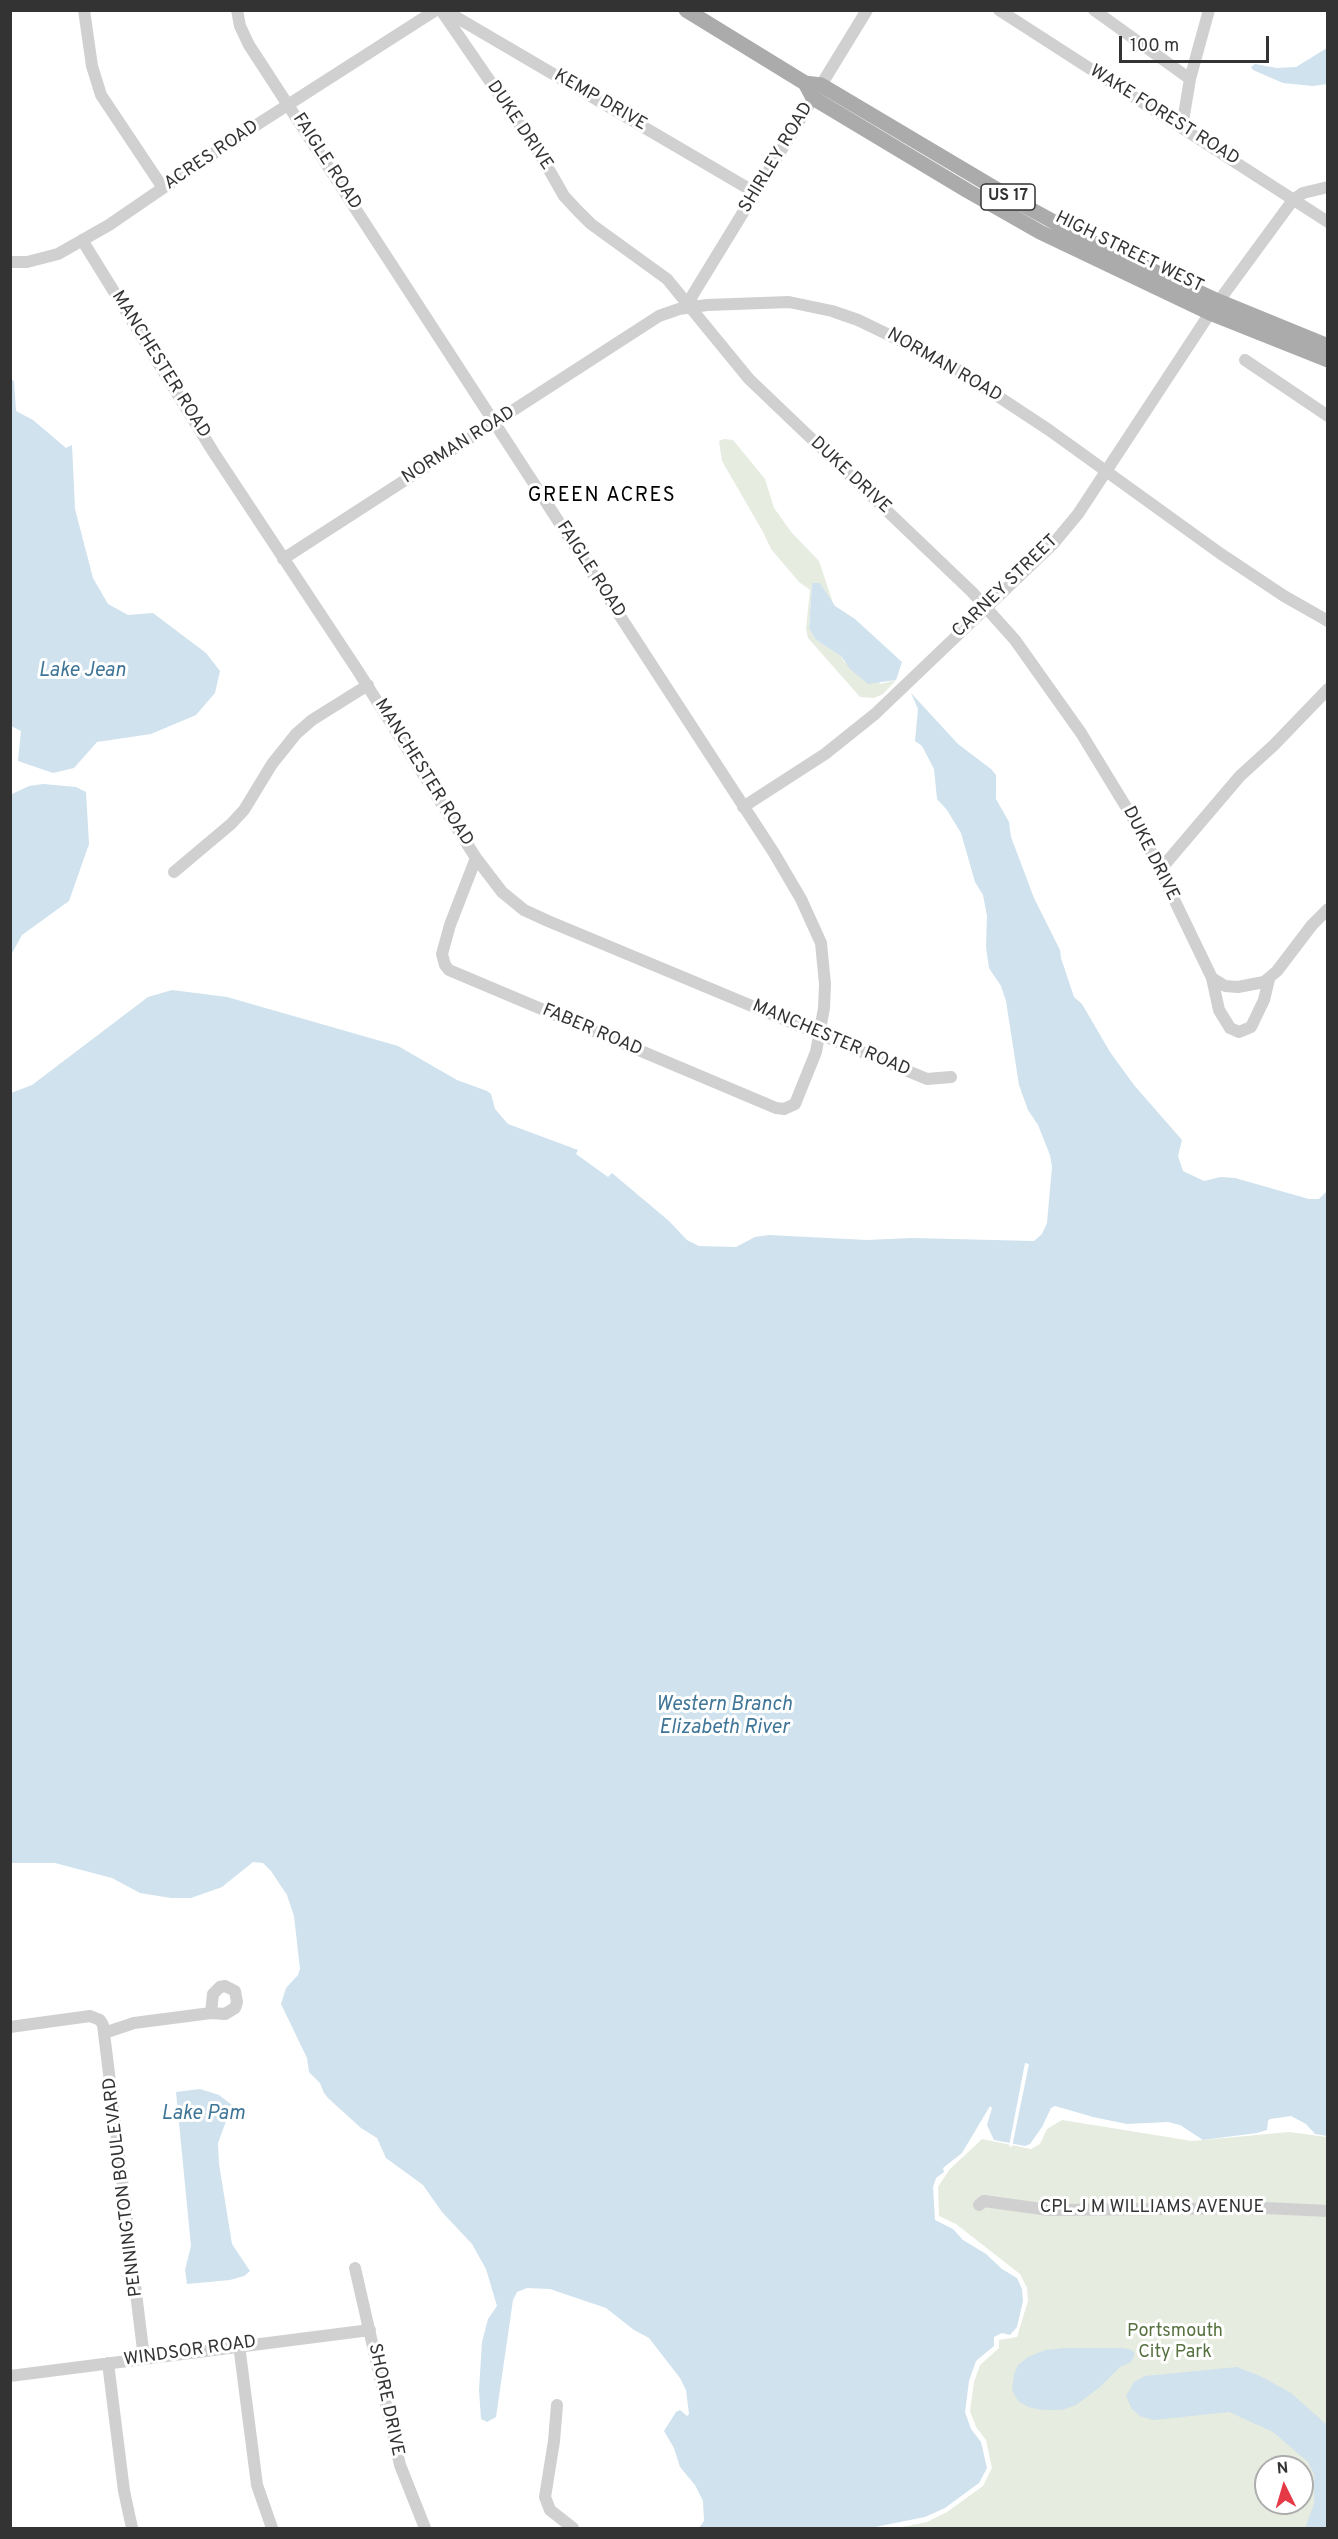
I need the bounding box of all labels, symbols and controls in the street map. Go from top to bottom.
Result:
scale bar [1122,24,1272,62]
text: 100 m [1130,35,1179,58]
street label: WAKE FOREST ROAD [1085,61,1243,171]
street label: KEMP DRIVE [550,66,650,136]
street label: DUKE DRIVE [481,77,557,175]
street label: SHIRLEY ROAD [736,99,818,217]
street label: FAIGLE ROAD [287,110,365,214]
street label: ACRES ROAD [161,117,263,195]
road number: US 17 [981,184,1035,210]
street label: HIGH STREET WEST [1051,208,1207,298]
street label: MANCHESTER ROAD [106,287,214,443]
street label: NORMAN ROAD [883,324,1005,408]
street label: NORMAN ROAD [399,403,519,489]
street label: DUKE DRIVE [805,433,895,519]
district label: GREEN ACRES [528,485,676,509]
street label: FAIGLE ROAD [551,518,629,622]
street label: CARNEY STREET [949,531,1063,643]
water label: Lake Jean [38,660,126,684]
street label: MANCHESTER ROAD [369,695,477,851]
street label: DUKE DRIVE [1117,803,1183,905]
street label: MANCHESTER ROAD [749,996,913,1082]
street label: FABER ROAD [539,1000,645,1062]
water label: Western Branch Elizabeth River [656,1694,792,1741]
street label: PENNINGTON BOULEVARD [100,2076,148,2298]
water label: Lake Pam [161,2103,245,2127]
street label: CPL J M WILLIAMS AVENUE [1040,2197,1264,2219]
park label: Portsmouth City Park [1127,2321,1223,2364]
street label: WINDSOR ROAD [122,2332,258,2372]
street label: SHORE DRIVE [363,2342,407,2458]
north arrow [1254,2455,1314,2515]
text: N [1276,2459,1289,2480]

